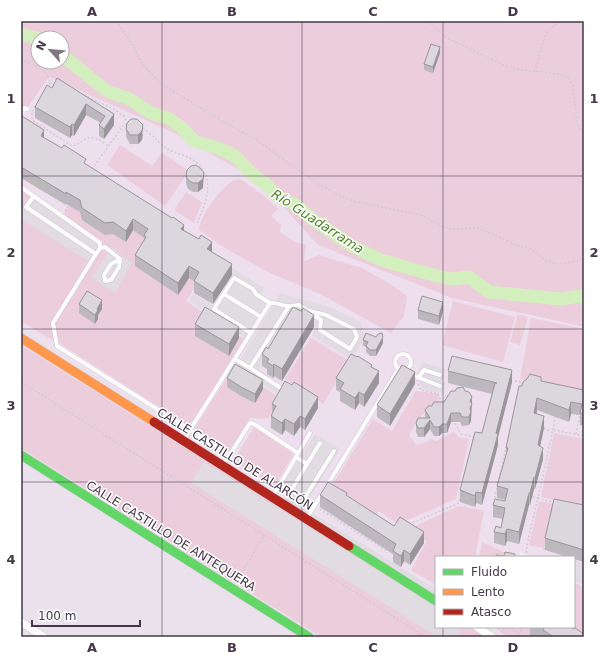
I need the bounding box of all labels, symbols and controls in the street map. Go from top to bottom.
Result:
text: A [87,4,97,19]
text: B [227,4,237,19]
text: C [368,4,378,19]
text: D [508,4,519,19]
north arrow [30,30,70,70]
text: N [34,39,49,53]
text: 1 [6,91,16,106]
text: 1 [589,91,599,106]
water label: Río Guadarrama [269,186,367,257]
text: 2 [6,245,16,260]
text: 2 [589,245,599,260]
text: 3 [6,398,16,413]
text: 3 [589,398,599,413]
street label: CALLE CASTILLO DE ALARCÓN [154,404,316,513]
street label: CALLE CASTILLO DE ANTEQUERA [84,478,259,595]
text: 4 [6,552,16,567]
text: 4 [589,552,599,567]
legend [435,556,575,628]
text: Fluido [471,565,507,579]
text: Lento [471,585,505,599]
scale bar [32,602,140,628]
text: Atasco [471,605,511,619]
text: 100 m [38,609,76,623]
text: A [87,640,97,655]
text: B [227,640,237,655]
text: C [368,640,378,655]
text: D [508,640,519,655]

